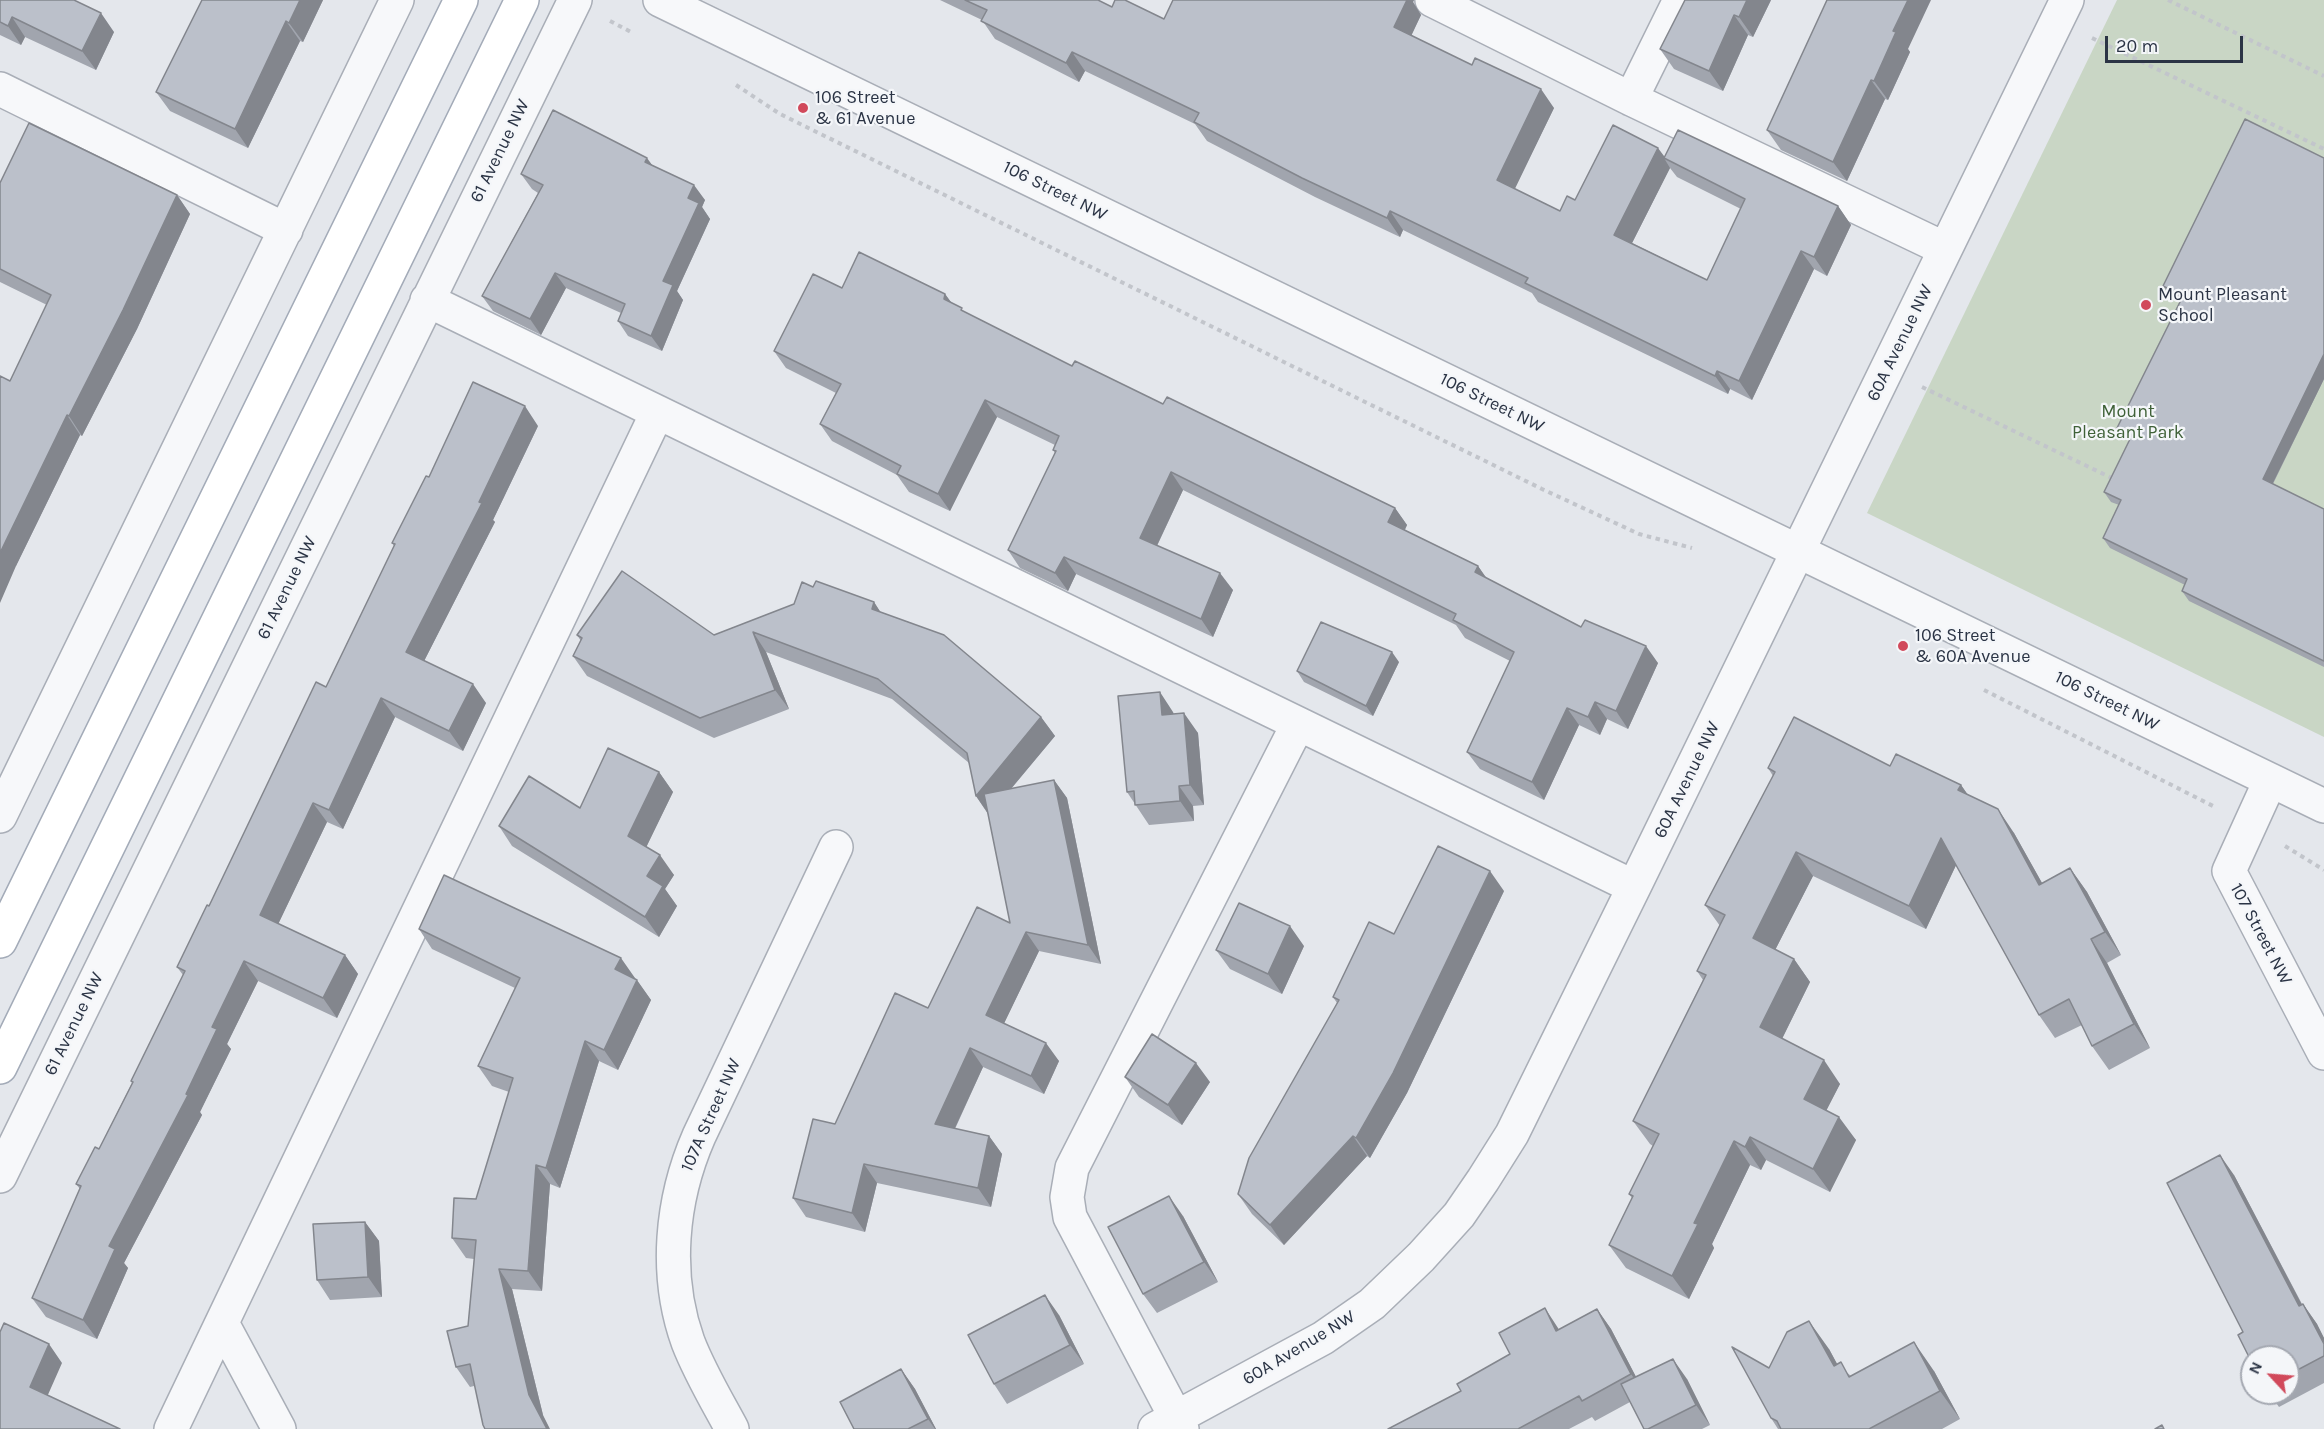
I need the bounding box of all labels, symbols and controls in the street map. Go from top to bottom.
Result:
scale bar [2108,24,2246,62]
text: 20 m [2116,35,2158,57]
place label: 106 Street & 61 Avenue [815,87,916,130]
street label: 61 Avenue NW [466,96,534,206]
marker: 106 Street & 61 Avenue [796,101,810,115]
street label: 106 Street NW [999,156,1111,226]
street label: 60A Avenue NW [1862,281,1938,405]
place label: Mount Pleasant School [2158,284,2287,326]
marker: Mount Pleasant School [2139,298,2153,312]
street label: 106 Street NW [1436,368,1548,438]
park label: Mount Pleasant Park [2072,401,2184,444]
street label: 61 Avenue NW [253,533,321,643]
place label: 106 Street & 60A Avenue [1915,625,2031,668]
marker: 106 Street & 60A Avenue [1896,639,1910,653]
street label: 106 Street NW [2051,666,2163,736]
street label: 60A Avenue NW [1649,718,1725,842]
street label: 107 Street NW [2225,880,2297,988]
street label: 61 Avenue NW [40,969,108,1079]
street label: 107A Street NW [676,1055,746,1175]
street label: 60A Avenue NW [1239,1306,1359,1390]
north arrow [2240,1345,2300,1405]
text: N [2244,1358,2266,1377]

